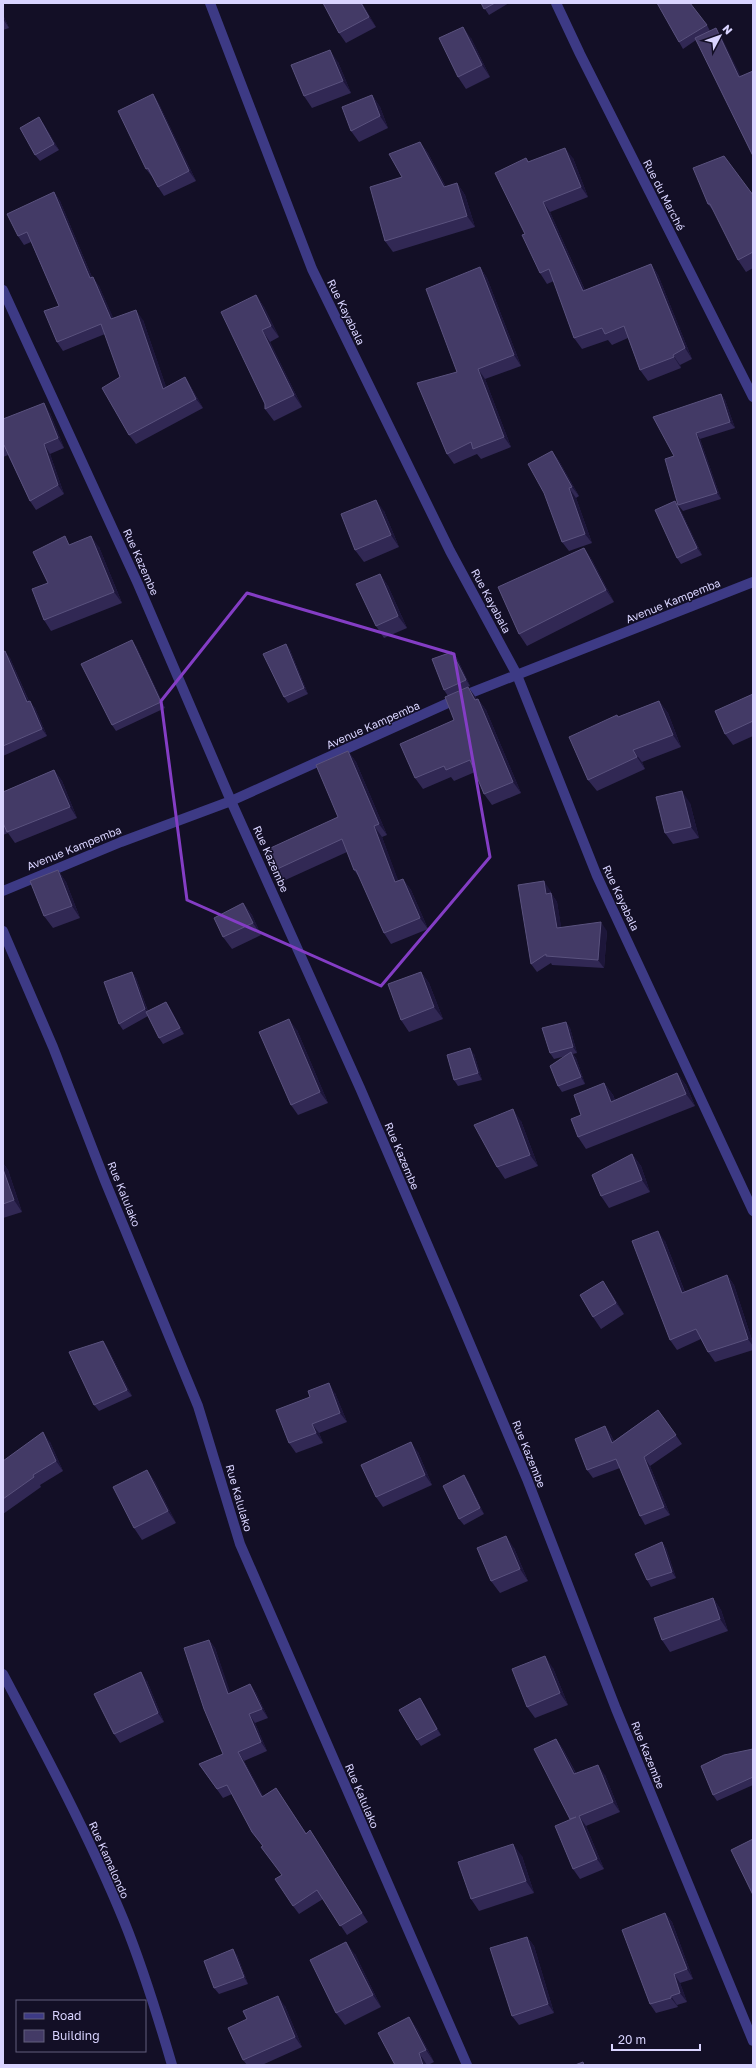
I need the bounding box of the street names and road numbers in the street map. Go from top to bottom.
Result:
street label: Rue du Marché [641,157,688,233]
street label: Rue Kayabala [325,277,368,347]
street label: Rue Kazembe [121,526,162,597]
street label: Rue Kayabala [469,566,514,635]
street label: Avenue Kampemba [624,576,722,625]
street label: Avenue Kampemba [324,698,422,751]
street label: Avenue Kampemba [25,823,123,872]
street label: Rue Kazembe [251,823,292,894]
street label: Rue Kayabala [600,863,642,933]
street label: Rue Kazembe [382,1120,422,1191]
street label: Rue Kalulako [105,1159,144,1229]
street label: Rue Kazembe [510,1418,549,1489]
street label: Rue Kalulako [224,1463,255,1533]
street label: Rue Kazembe [629,1719,668,1790]
street label: Rue Kalulako [343,1761,382,1831]
street label: Rue Kamalondo [87,1819,132,1901]

